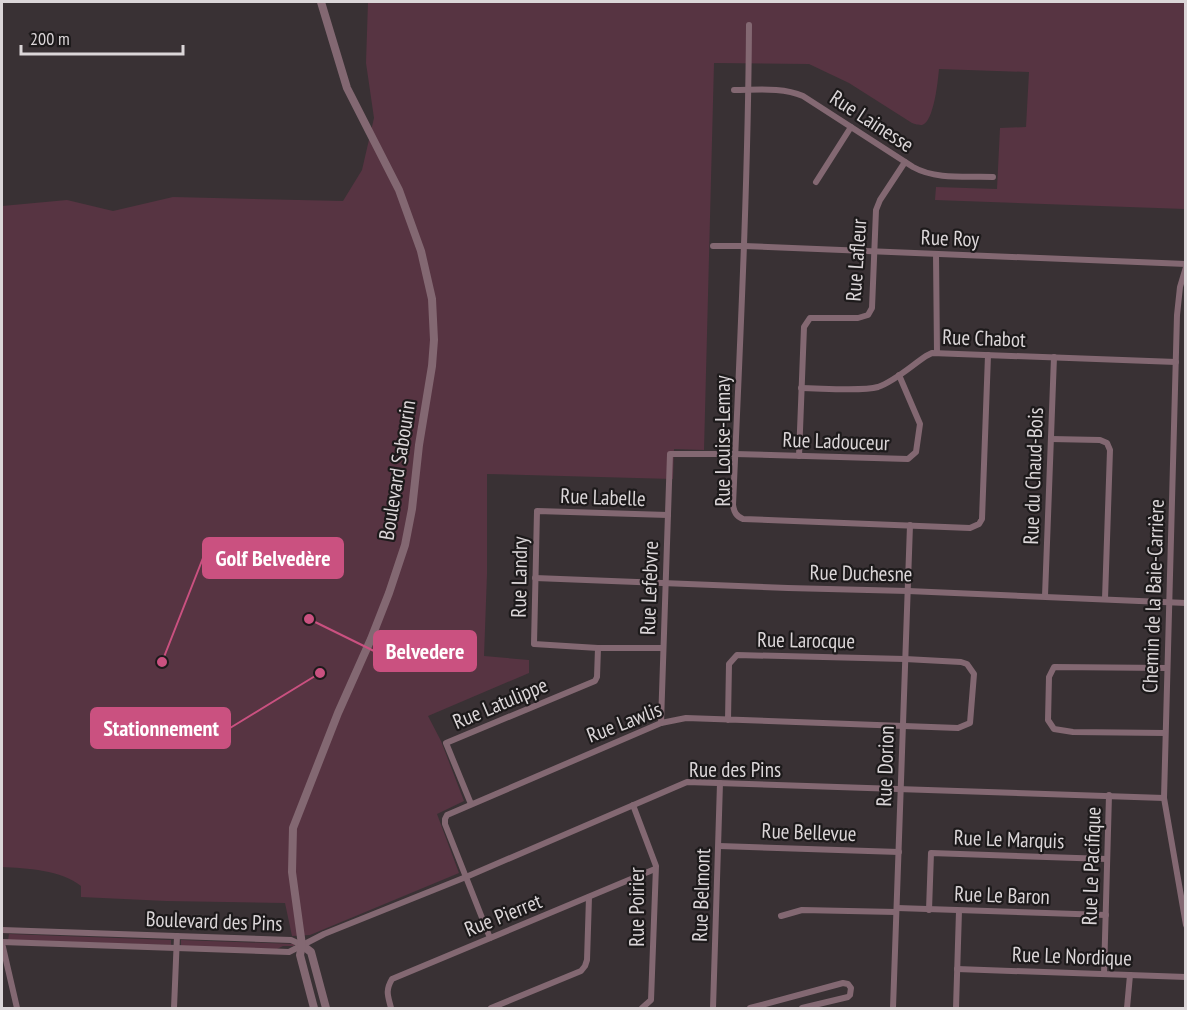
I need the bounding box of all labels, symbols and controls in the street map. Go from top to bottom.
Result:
scale bar [21,18,183,56]
text: 200 m [30,27,70,50]
street label: Rue Lainesse [825,84,919,158]
street label: Rue Lafleur [840,218,872,302]
street label: Rue Roy [920,223,980,253]
street label: Rue Chabot [942,323,1026,353]
street label: Rue Louise-Lemay [709,375,736,507]
street label: Boulevard Sabourin [373,398,421,542]
street label: Rue du Chaud-Bois [1017,407,1049,545]
street label: Rue Ladouceur [782,426,890,456]
street label: Rue Labelle [560,482,646,512]
street label: Chemin de la Baie-Carrière [1136,499,1170,693]
street label: Rue Landry [505,536,533,618]
callout: Golf Belvedère [203,538,343,578]
street label: Rue Lefebvre [634,540,664,636]
text: Golf Belvedère [215,544,331,572]
street label: Rue Duchesne [809,559,913,587]
street label: Rue Larocque [757,626,855,654]
callout: Belvedere [374,631,476,671]
text: Belvedere [386,637,464,665]
street label: Rue Latulippe [449,671,551,735]
street label: Rue Lawlis [583,695,665,749]
callout: Stationnement [91,708,230,748]
text: Stationnement [103,714,219,742]
street label: Rue Dorion [870,725,900,807]
street label: Rue des Pins [689,756,781,783]
street label: Rue Le Pacifique [1075,806,1107,926]
street label: Rue Bellevue [761,817,857,847]
street label: Rue Le Marquis [953,824,1065,854]
street label: Rue Belmont [686,848,716,942]
street label: Rue Poirier [623,867,650,947]
street label: Rue Le Baron [954,880,1050,910]
street label: Rue Pierret [460,887,546,943]
street label: Boulevard des Pins [145,905,283,937]
street label: Rue Le Nordique [1012,940,1132,972]

